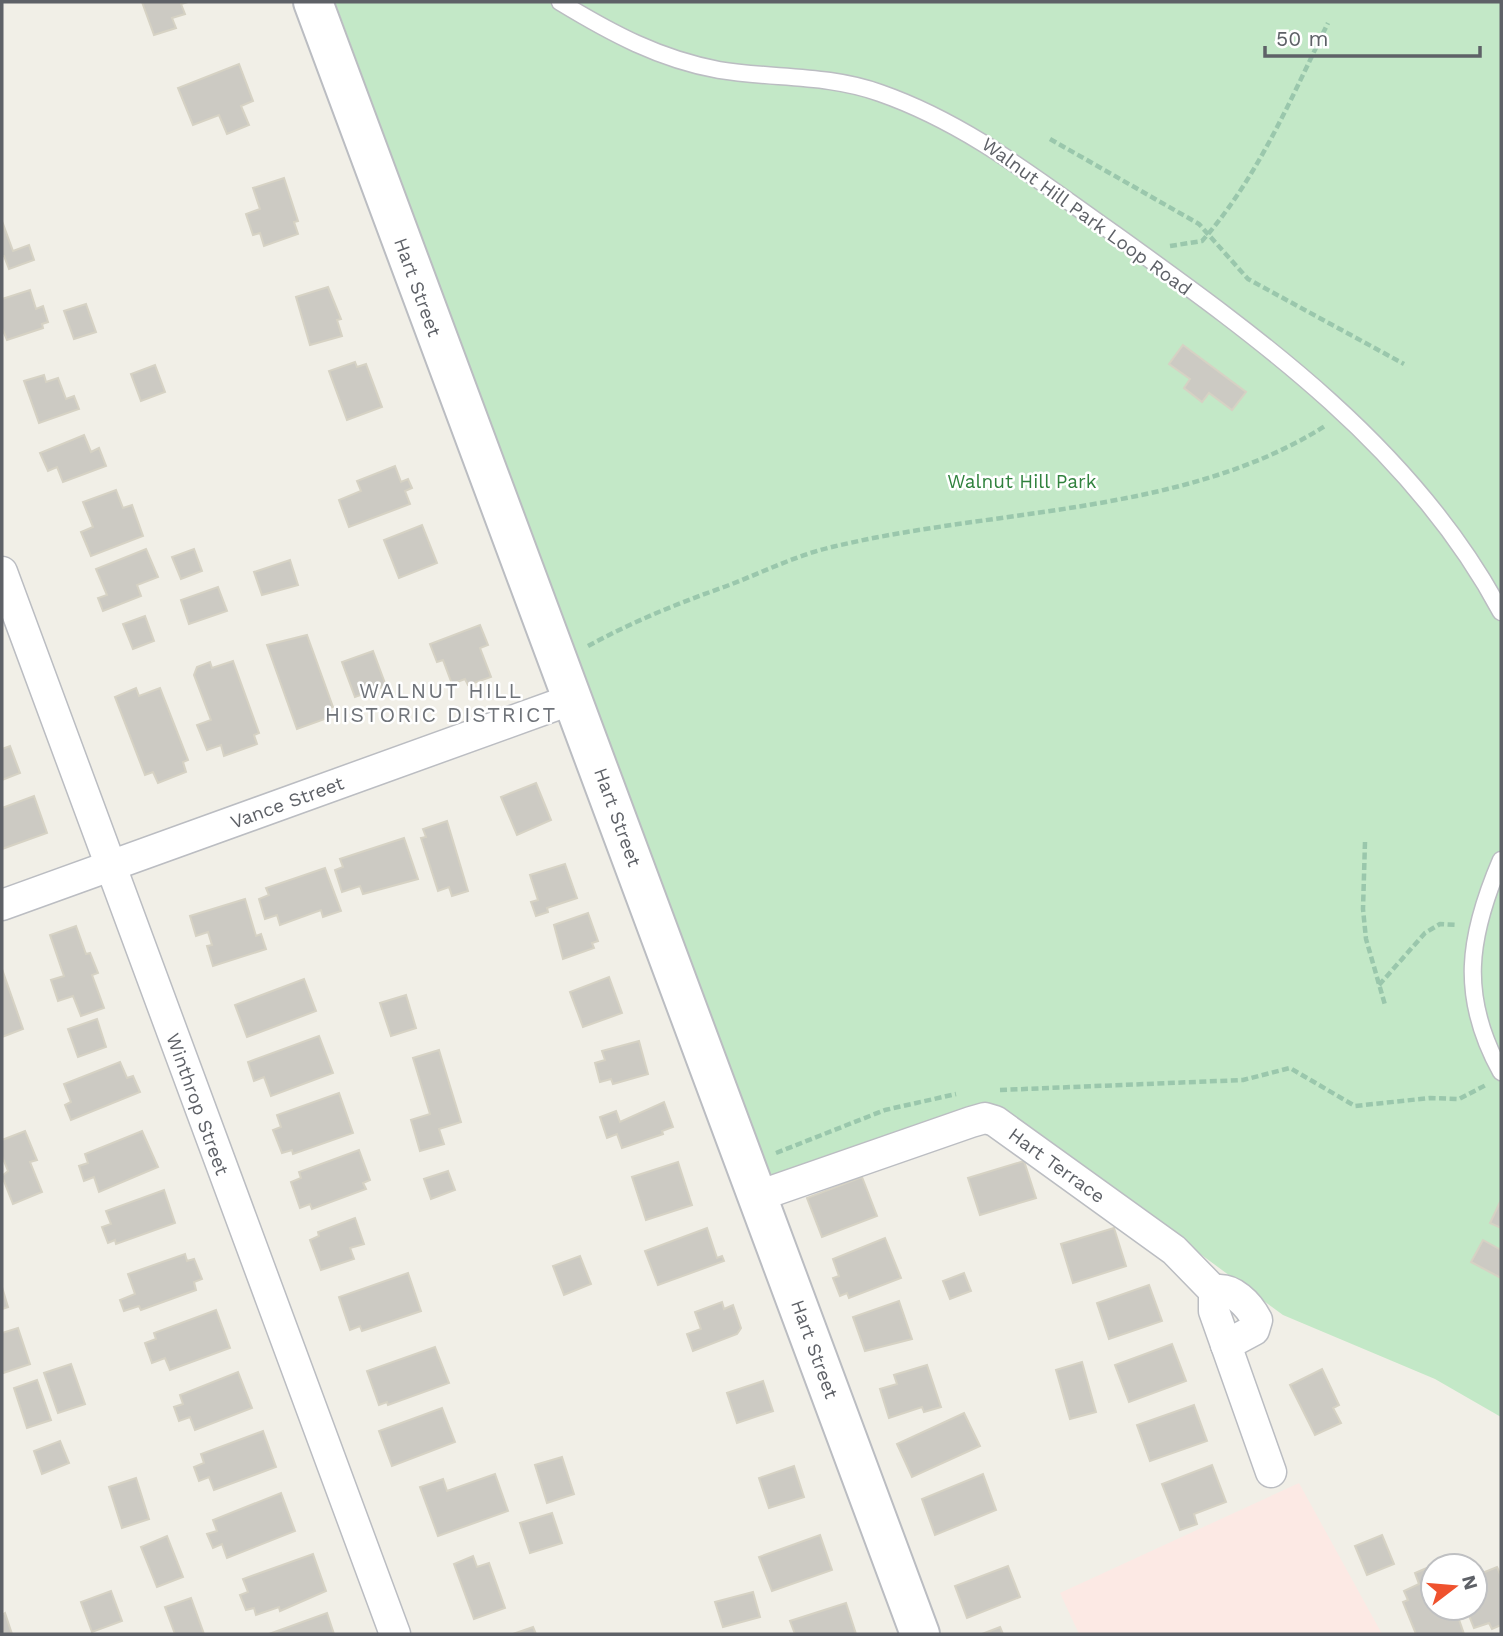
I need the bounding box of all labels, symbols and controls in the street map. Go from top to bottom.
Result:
scale bar [1265,14,1480,58]
text: 50 m [1276,26,1328,51]
street label: Walnut Hill Park Loop Road [977,132,1196,300]
street label: Hart Street [389,235,446,340]
park label: Walnut Hill Park [947,470,1097,493]
district label: WALNUT HILL HISTORIC DISTRICT [325,678,557,727]
street label: Hart Street [589,765,646,870]
street label: Vance Street [227,771,347,834]
street label: Winthrop Street [161,1030,234,1178]
street label: Hart Terrace [1004,1123,1109,1208]
street label: Hart Street [786,1297,843,1402]
north arrow [1419,1552,1489,1622]
text: N [1457,1573,1483,1592]

